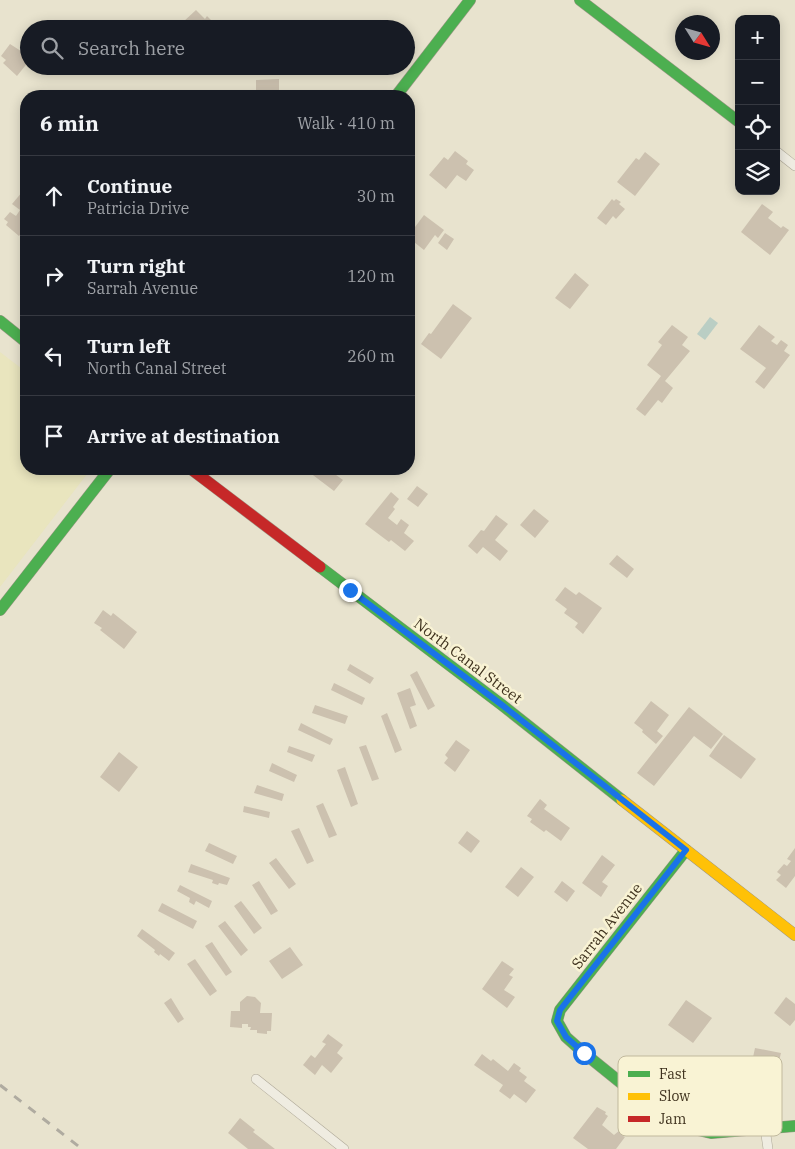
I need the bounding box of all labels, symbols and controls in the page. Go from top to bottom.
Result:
north arrow [675,15,720,60]
map controls [735,15,780,195]
button: + [735,15,780,60]
search box [20,20,415,75]
icon: search [38,34,66,62]
text: Search here [78,36,185,60]
button: − [735,60,780,105]
button: locate [735,105,780,150]
text: 6 min [40,109,99,137]
text: Walk · 410 m [297,113,395,133]
button: layers [735,150,780,195]
text: Continue [87,174,172,198]
icon: ahead [40,182,68,210]
text: 30 m [357,186,395,206]
text: Patricia Drive [87,198,189,218]
text: Turn right [87,254,185,278]
icon: right [40,262,68,290]
text: 120 m [347,266,395,286]
text: Sarrah Avenue [87,278,198,298]
text: Turn left [87,334,170,358]
icon: left [40,342,68,370]
text: 260 m [347,346,395,366]
text: North Canal Street [87,358,226,378]
icon: arrive [40,422,68,450]
text: Arrive at destination [87,424,280,448]
route end [339,579,362,602]
street label: North Canal Street [410,614,526,708]
street label: Sarrah Avenue [567,879,646,973]
route start [573,1042,596,1065]
legend [618,1056,782,1136]
text: Fast [659,1065,687,1083]
text: Slow [659,1087,690,1105]
text: Jam [659,1110,686,1128]

